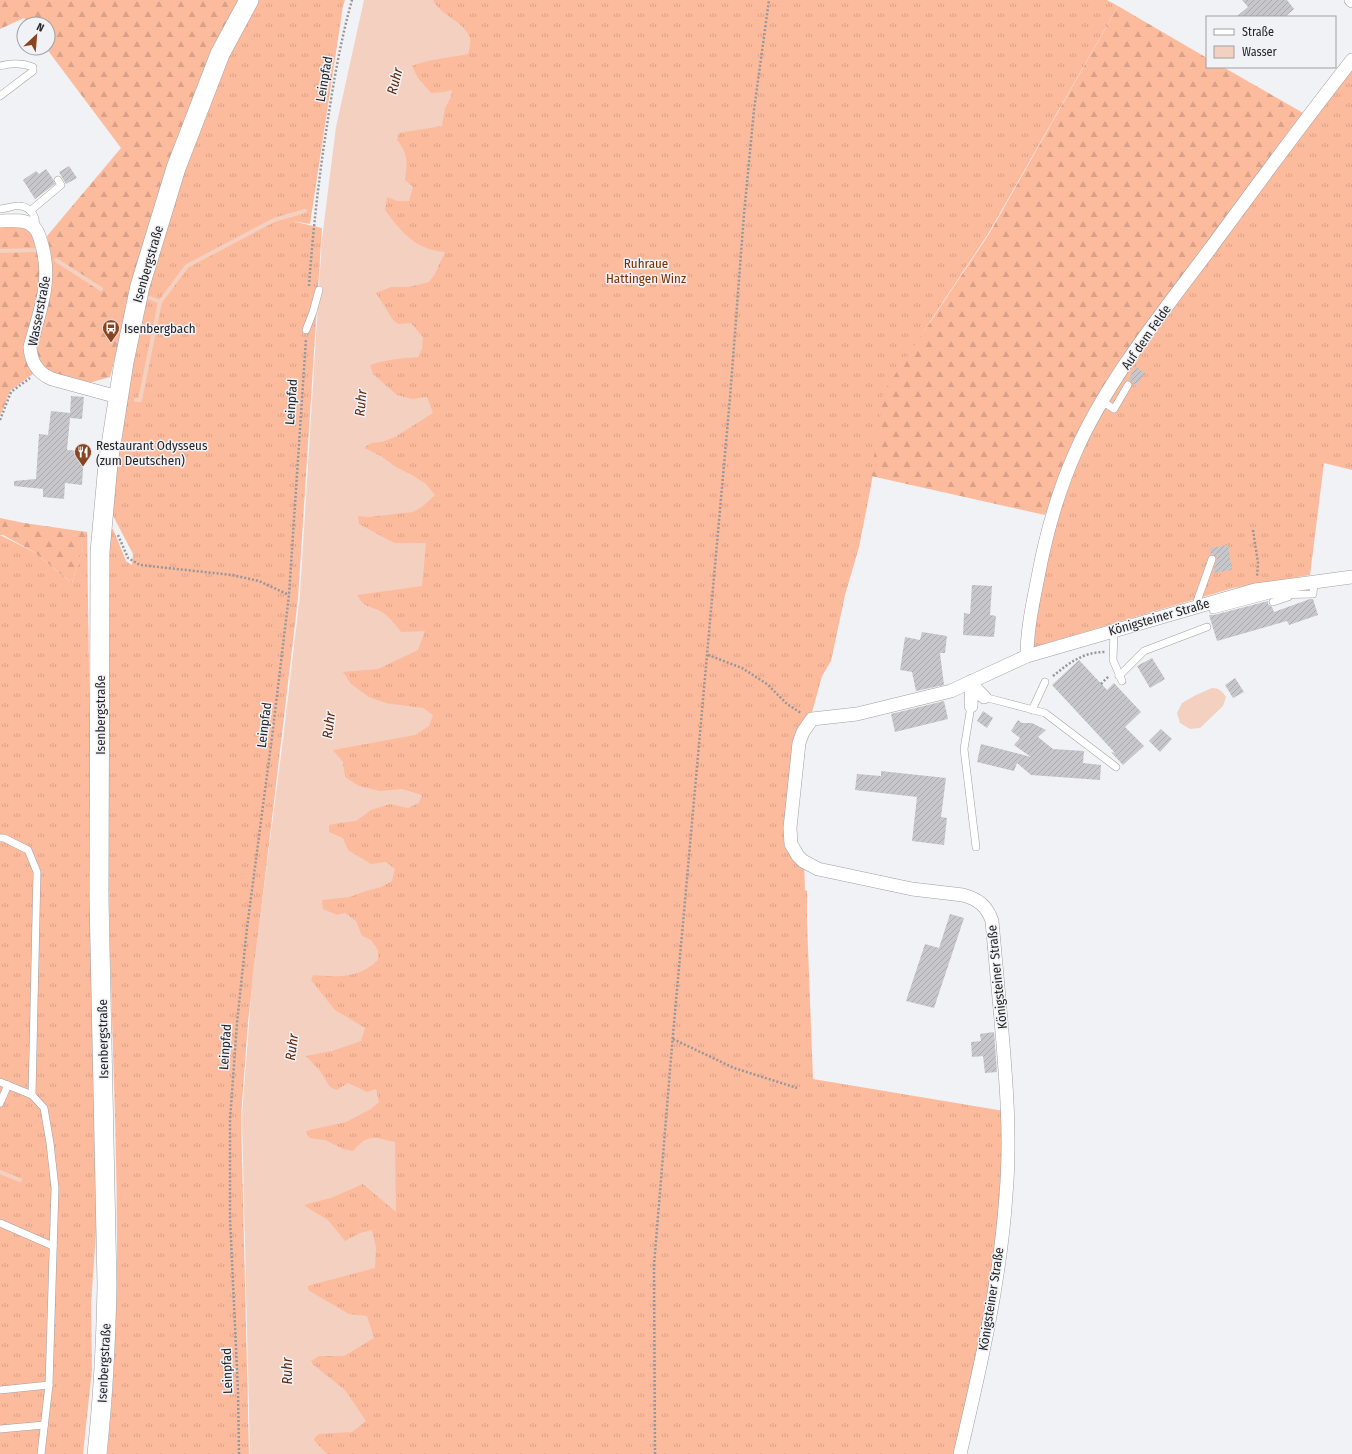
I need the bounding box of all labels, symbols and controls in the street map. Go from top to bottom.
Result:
north arrow [16,16,56,56]
legend [1206,16,1336,68]
text: N [34,20,46,35]
text: Straße [1242,25,1274,39]
text: Wasser [1242,45,1277,59]
street label: Leinpfad [313,55,335,103]
water label: Ruhr [383,65,407,96]
street label: Isenbergstraße [130,224,166,304]
park label: Ruhraue Hattingen Winz [606,256,686,286]
street label: Wasserstraße [25,275,53,347]
street label: Auf dem Felde [1118,302,1174,372]
bus stop icon: Isenbergbach [101,318,121,343]
place label: Isenbergbach [124,321,196,336]
street label: Leinpfad [282,379,300,425]
water label: Ruhr [351,388,371,417]
place label: Restaurant Odysseus (zum Deutschen) [96,438,208,468]
restaurant icon: Restaurant Odysseus (zum Deutschen) [73,442,93,467]
street label: Königsteiner Straße [1107,595,1211,639]
street label: Isenbergstraße [93,675,108,755]
street label: Leinpfad [254,701,274,749]
water label: Ruhr [319,709,339,739]
street label: Königsteiner Straße [984,924,1010,1030]
street label: Isenbergstraße [95,999,111,1079]
street label: Leinpfad [216,1024,234,1070]
water label: Ruhr [282,1031,302,1061]
street label: Königsteiner Straße [975,1246,1007,1352]
street label: Isenbergstraße [94,1323,114,1403]
street label: Leinpfad [219,1348,235,1394]
water label: Ruhr [279,1356,296,1385]

